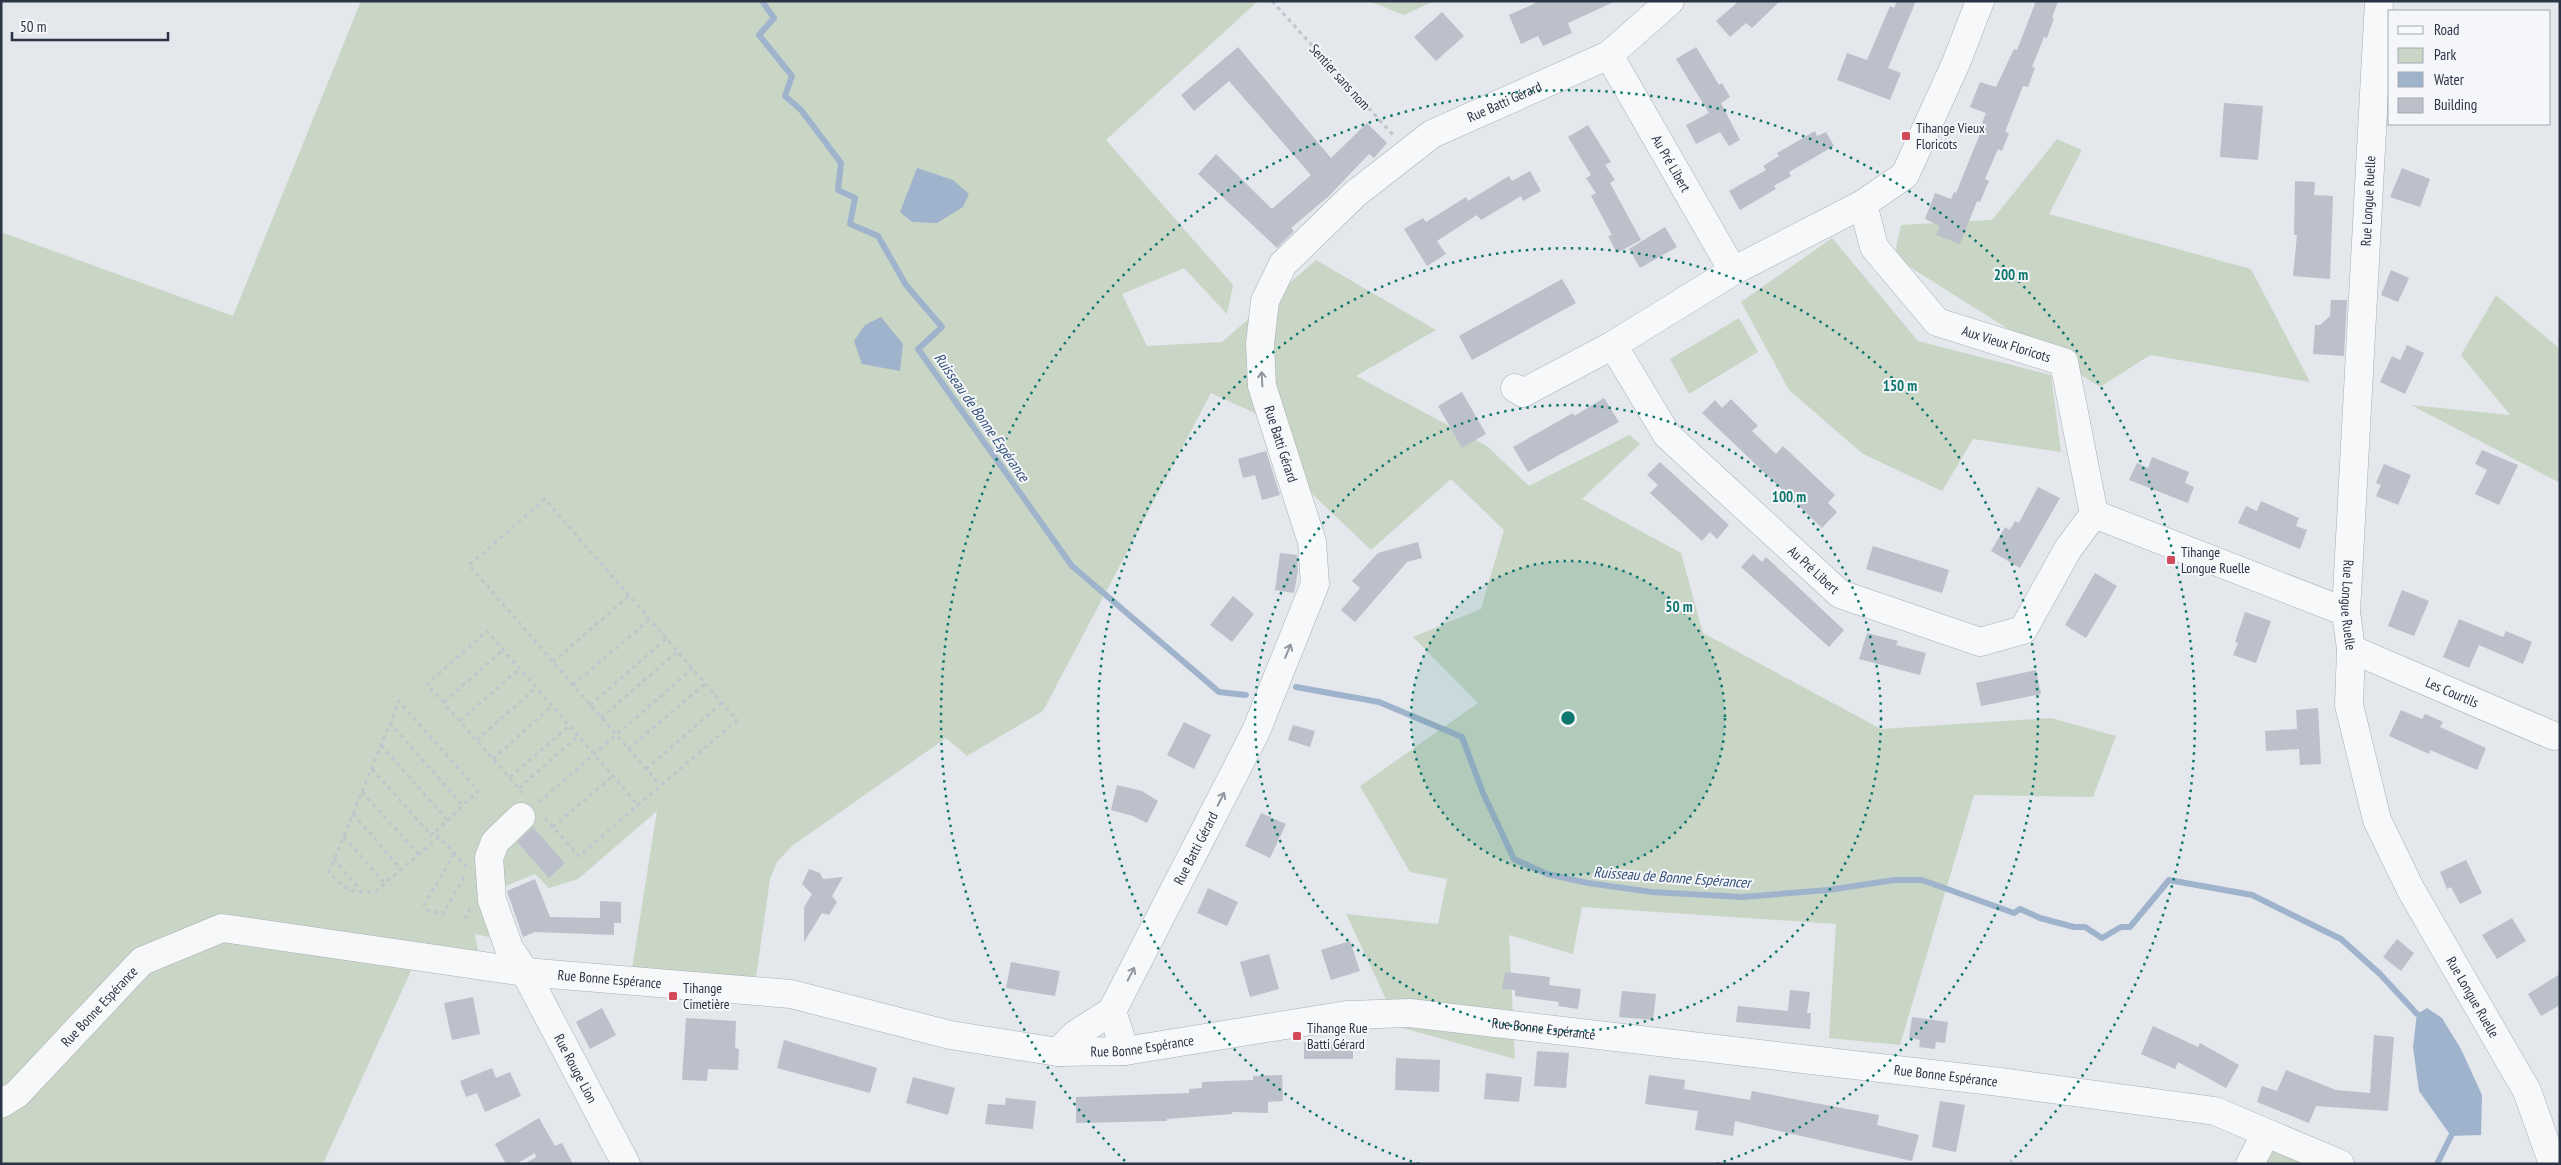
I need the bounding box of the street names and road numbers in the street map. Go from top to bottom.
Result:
street label: Sentier sans nom [1306,40,1374,114]
street label: Rue Batti Gérard [1464,77,1544,126]
street label: Au Pré Libert [1648,132,1695,195]
street label: Rue Longue Ruelle [2357,155,2379,247]
street label: Aux Vieux Floricots [1960,321,2053,366]
street label: Rue Batti Gérard [1260,403,1302,485]
street label: Au Pré Libert [1784,542,1843,598]
street label: Rue Longue Ruelle [2337,559,2360,652]
street label: Les Courtils [2423,673,2482,712]
street label: Rue Batti Gérard [1169,809,1222,888]
street label: Rue Longue Ruelle [2442,953,2503,1041]
street label: Rue Bonne Espérance [57,962,142,1051]
street label: Rue Bonne Espérance [557,966,662,992]
street label: Rue Bonne Espérance [1491,1014,1597,1044]
street label: Rue Rouge Lion [550,1031,601,1106]
street label: Rue Bonne Espérance [1090,1031,1195,1061]
street label: Rue Bonne Espérance [1893,1061,1999,1091]

